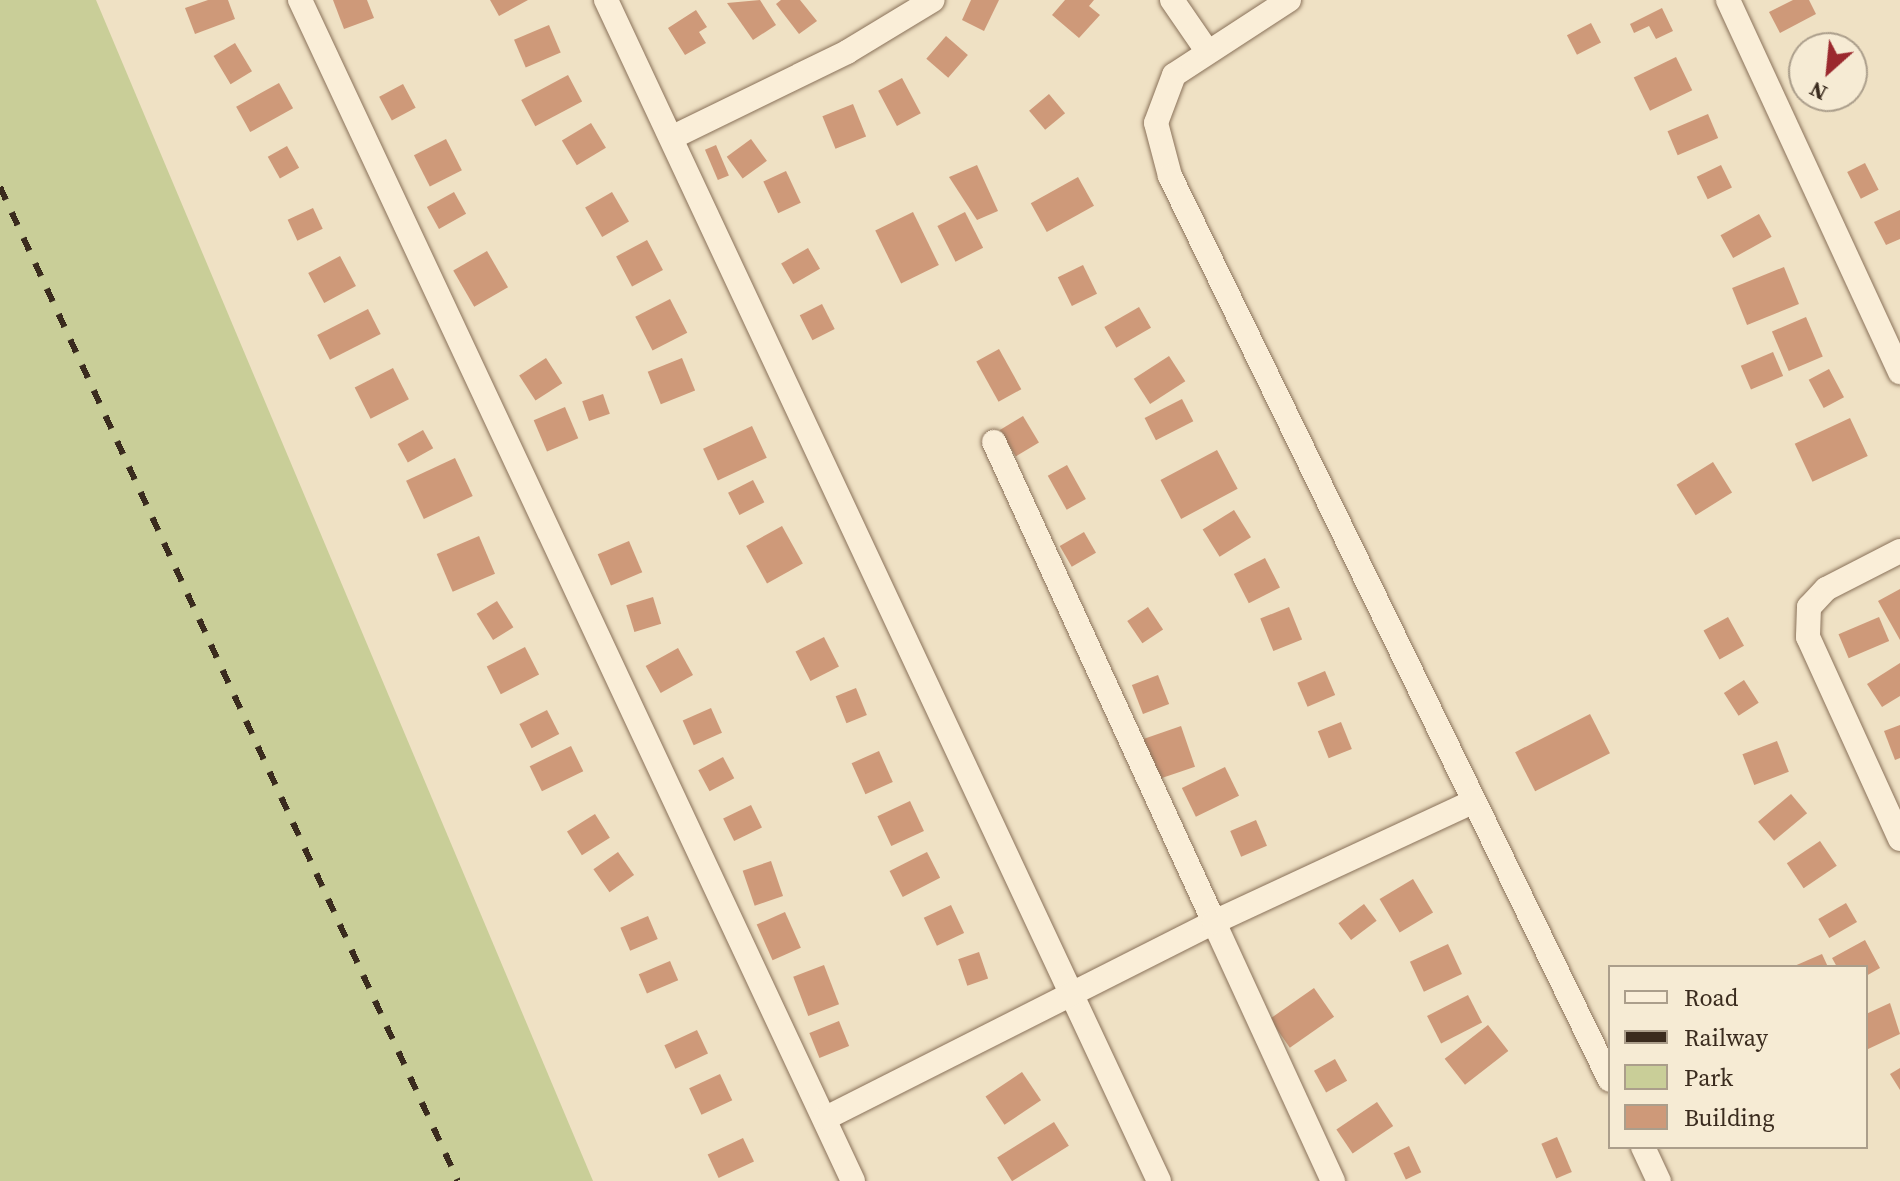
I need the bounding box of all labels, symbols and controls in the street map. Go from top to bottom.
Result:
north arrow [1788,32,1868,112]
text: N [1804,75,1832,109]
legend [1608,965,1868,1149]
text: Road [1684,981,1738,1014]
text: Railway [1684,1021,1768,1054]
text: Park [1684,1061,1733,1094]
text: Building [1684,1101,1775,1134]

